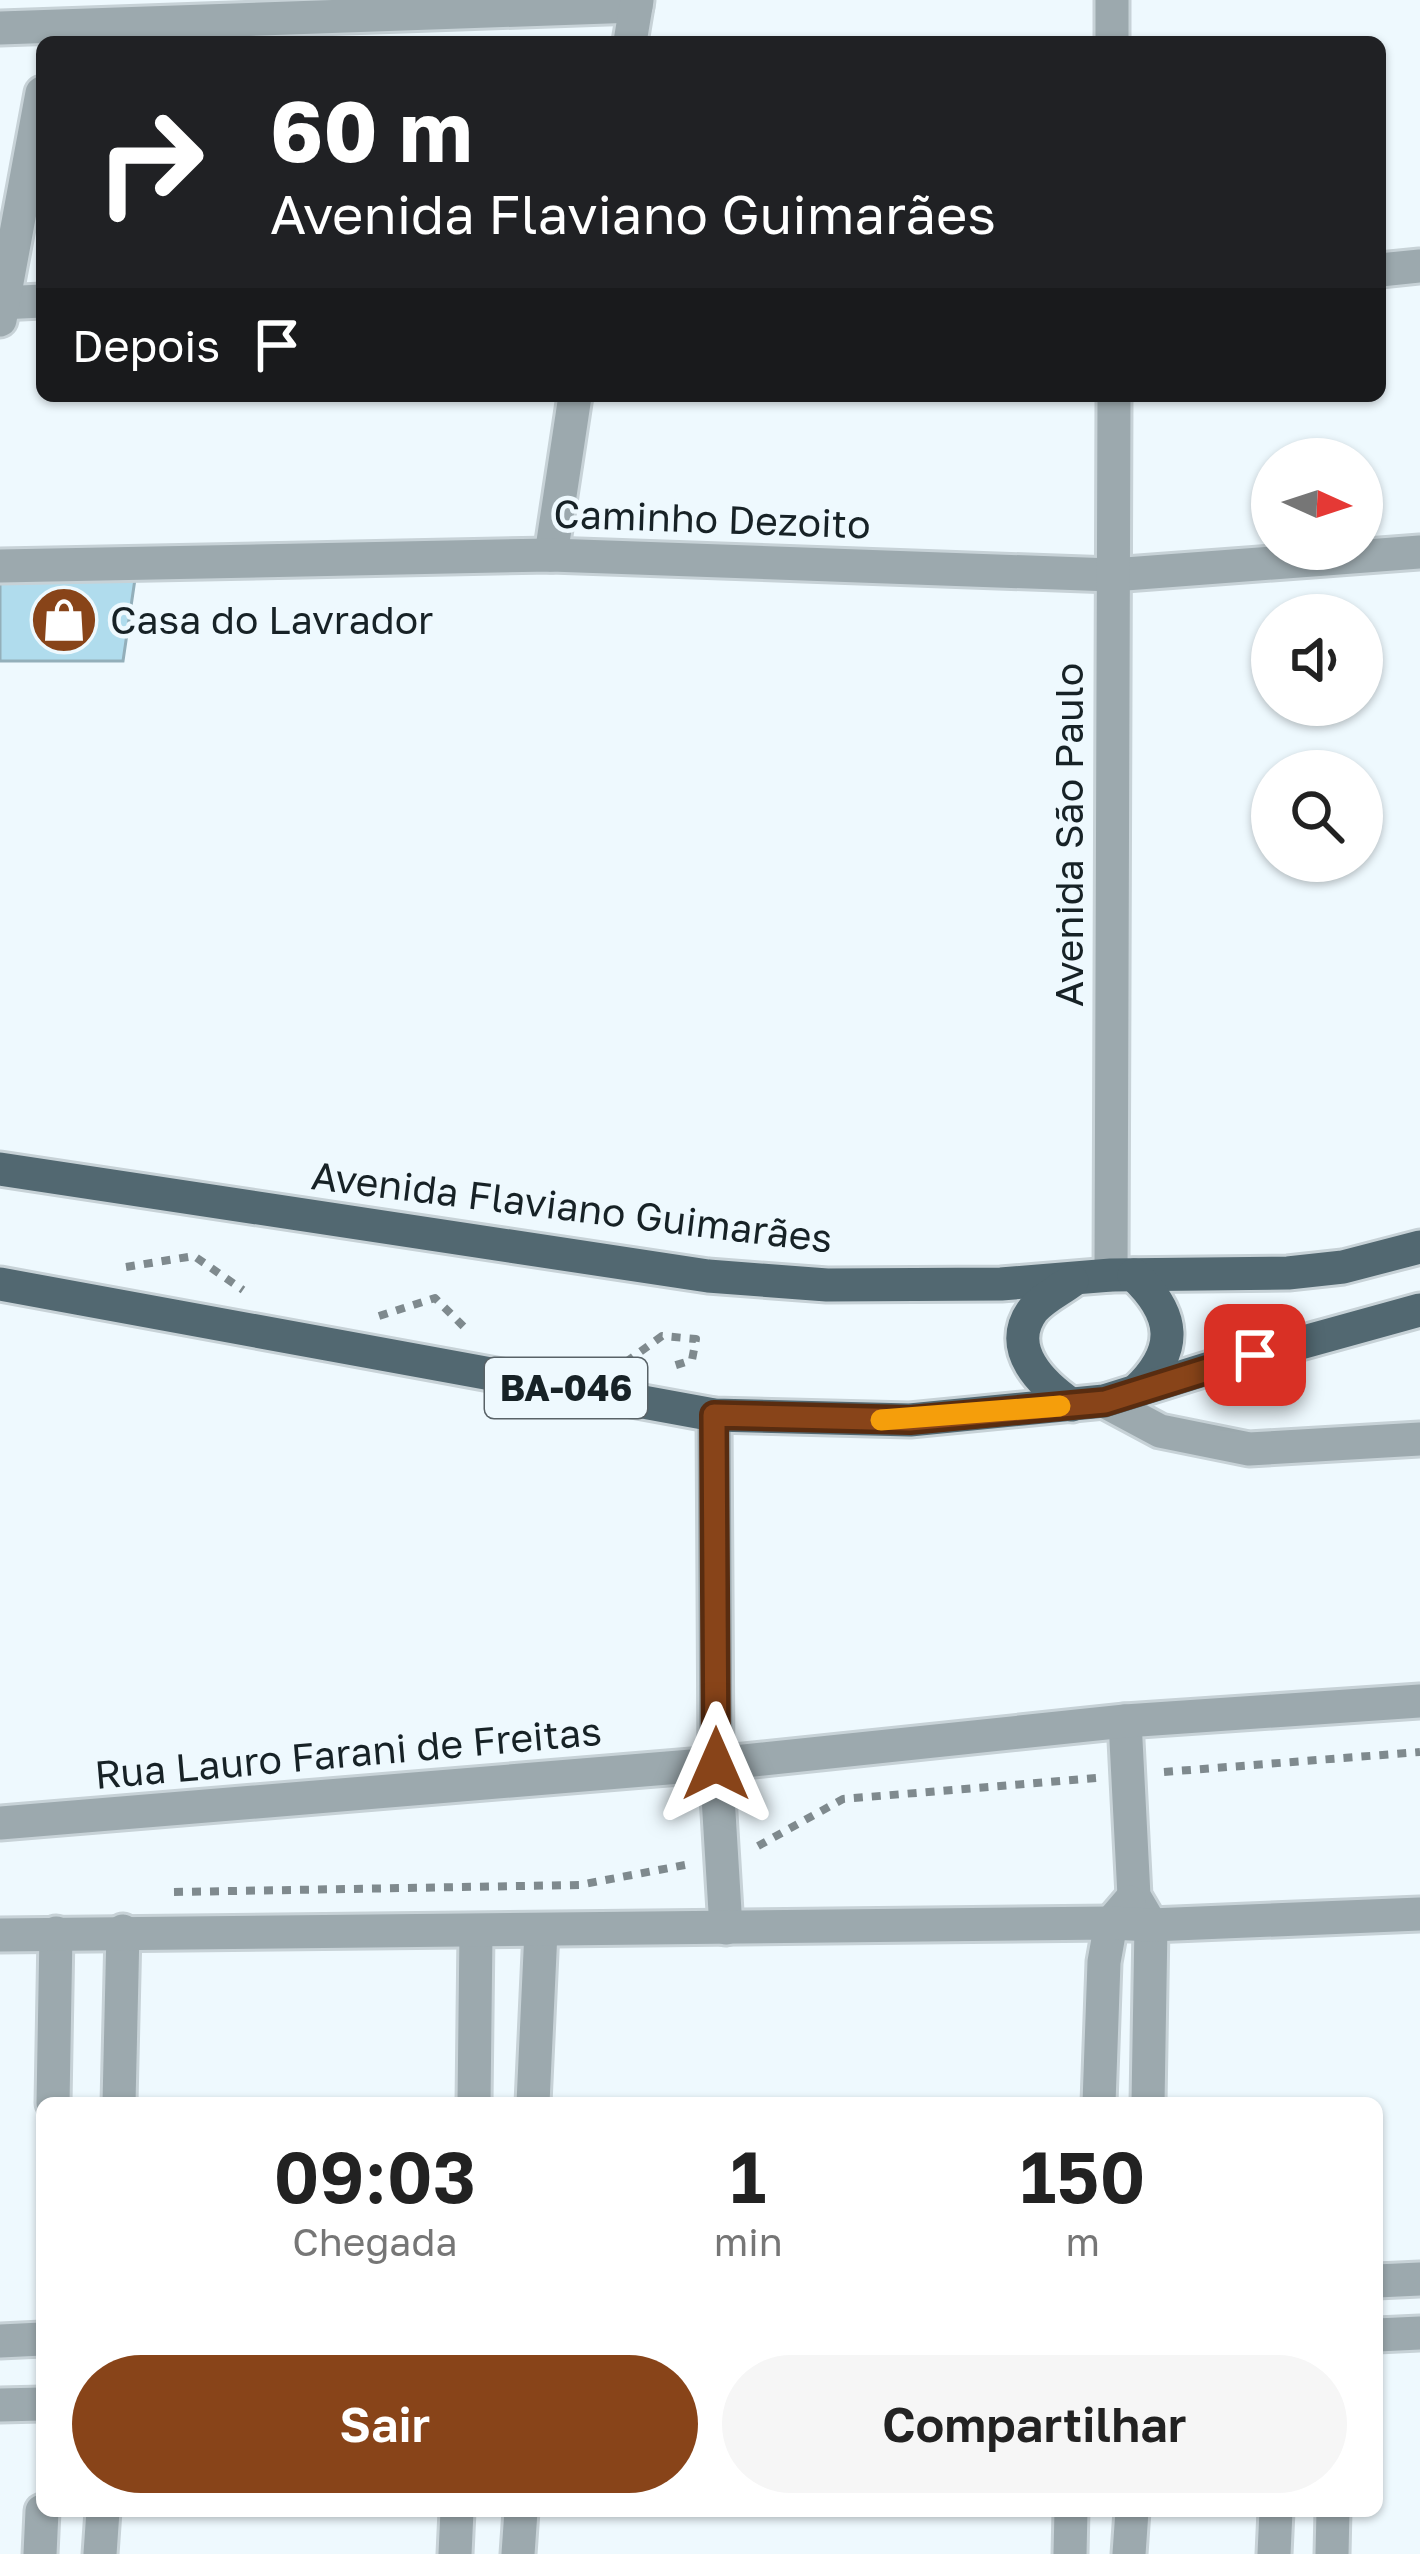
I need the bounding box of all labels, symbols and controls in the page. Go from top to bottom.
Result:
text: 60 m [270,80,472,180]
icon: right [72,84,228,240]
text: Avenida Flaviano Guimarães [270,181,996,246]
icon: arrive [244,312,310,378]
text: Depois [72,318,220,372]
north arrow [1251,438,1383,570]
map controls [1251,438,1383,882]
street label: Caminho Dezoito [553,489,871,548]
shop icon: Casa do Lavrador [29,585,99,655]
button: sound [1251,594,1383,726]
place label: Casa do Lavrador [110,596,433,643]
street label: Avenida São Paulo [1045,663,1092,1007]
button: search [1251,750,1383,882]
street label: Avenida Flaviano Guimarães [309,1151,835,1262]
pin [1204,1304,1306,1406]
icon: arrive [1222,1322,1288,1388]
road number: BA-046 [485,1358,647,1418]
position arrow [653,1701,779,1827]
street label: Rua Lauro Farani de Freitas [93,1707,603,1798]
text: 09:03 [273,2132,476,2219]
text: 1 [730,2132,766,2219]
text: 150 [1020,2132,1146,2219]
text: Chegada [292,2218,457,2265]
text: min [714,2218,783,2265]
text: m [1066,2218,1100,2265]
button: Sair [72,2355,698,2493]
button: Compartilhar [722,2355,1347,2493]

